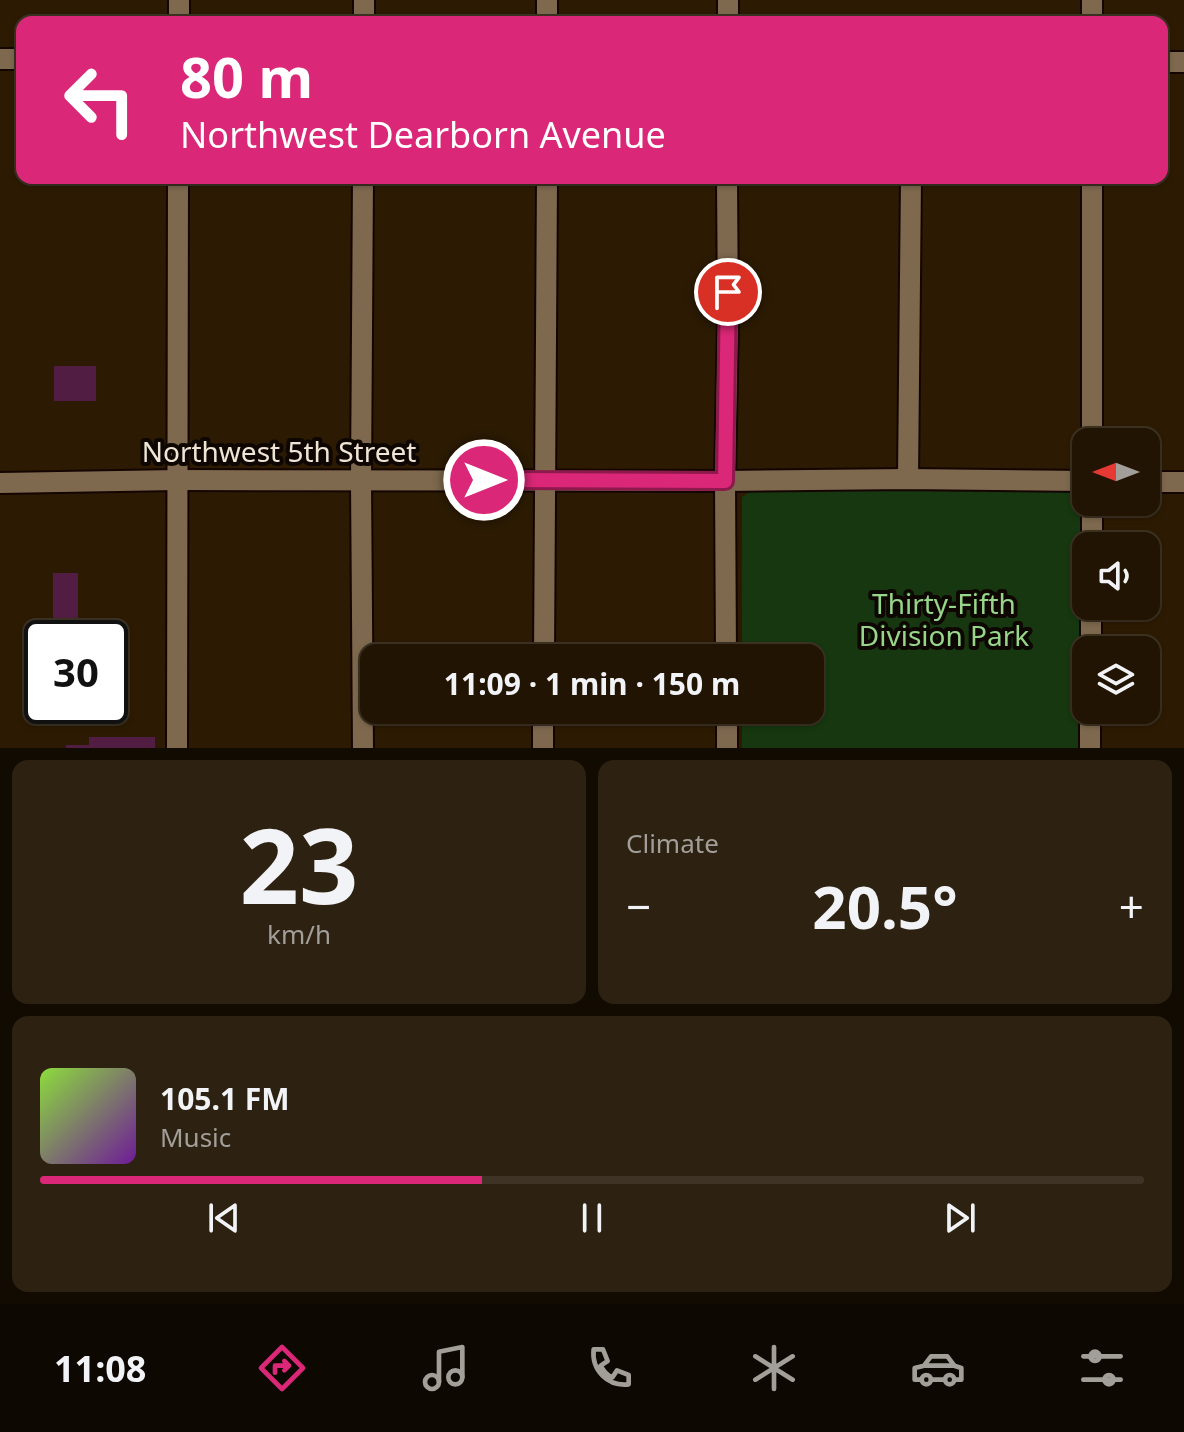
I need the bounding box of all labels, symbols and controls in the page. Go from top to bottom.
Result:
text: 80 m [180,38,313,114]
icon: left [48,48,152,152]
text: Northwest Dearborn Avenue [180,110,666,159]
pin [694,258,762,326]
icon: arrive [706,270,750,314]
north arrow [1072,428,1160,516]
map controls [1072,428,1160,724]
street label: Northwest 5th Street [142,432,416,470]
position arrow [442,438,526,522]
button: sound [1072,532,1160,620]
park label: Thirty-Fifth Division Park [859,584,1029,654]
speed limit sign: 30 [24,620,128,724]
button: layers [1072,636,1160,724]
text: 11:09 · 1 min · 150 m [444,663,740,704]
text: 23 [240,793,358,934]
text: Climate [626,825,719,861]
text: 20.5° [812,865,958,947]
text: − [626,876,651,936]
text: + [1119,876,1144,936]
text: km/h [267,916,331,952]
text: 105.1 FM [160,1078,290,1119]
text: Music [160,1119,231,1155]
icon: previous [202,1196,246,1240]
icon: pause [570,1196,614,1240]
icon: next [938,1196,982,1240]
icon: directions [254,1340,310,1396]
icon: music [418,1340,474,1396]
icon: phone [582,1340,638,1396]
icon: climate [746,1340,802,1396]
icon: car [910,1340,966,1396]
icon: filters [1074,1340,1130,1396]
text: 11:08 [54,1344,146,1393]

